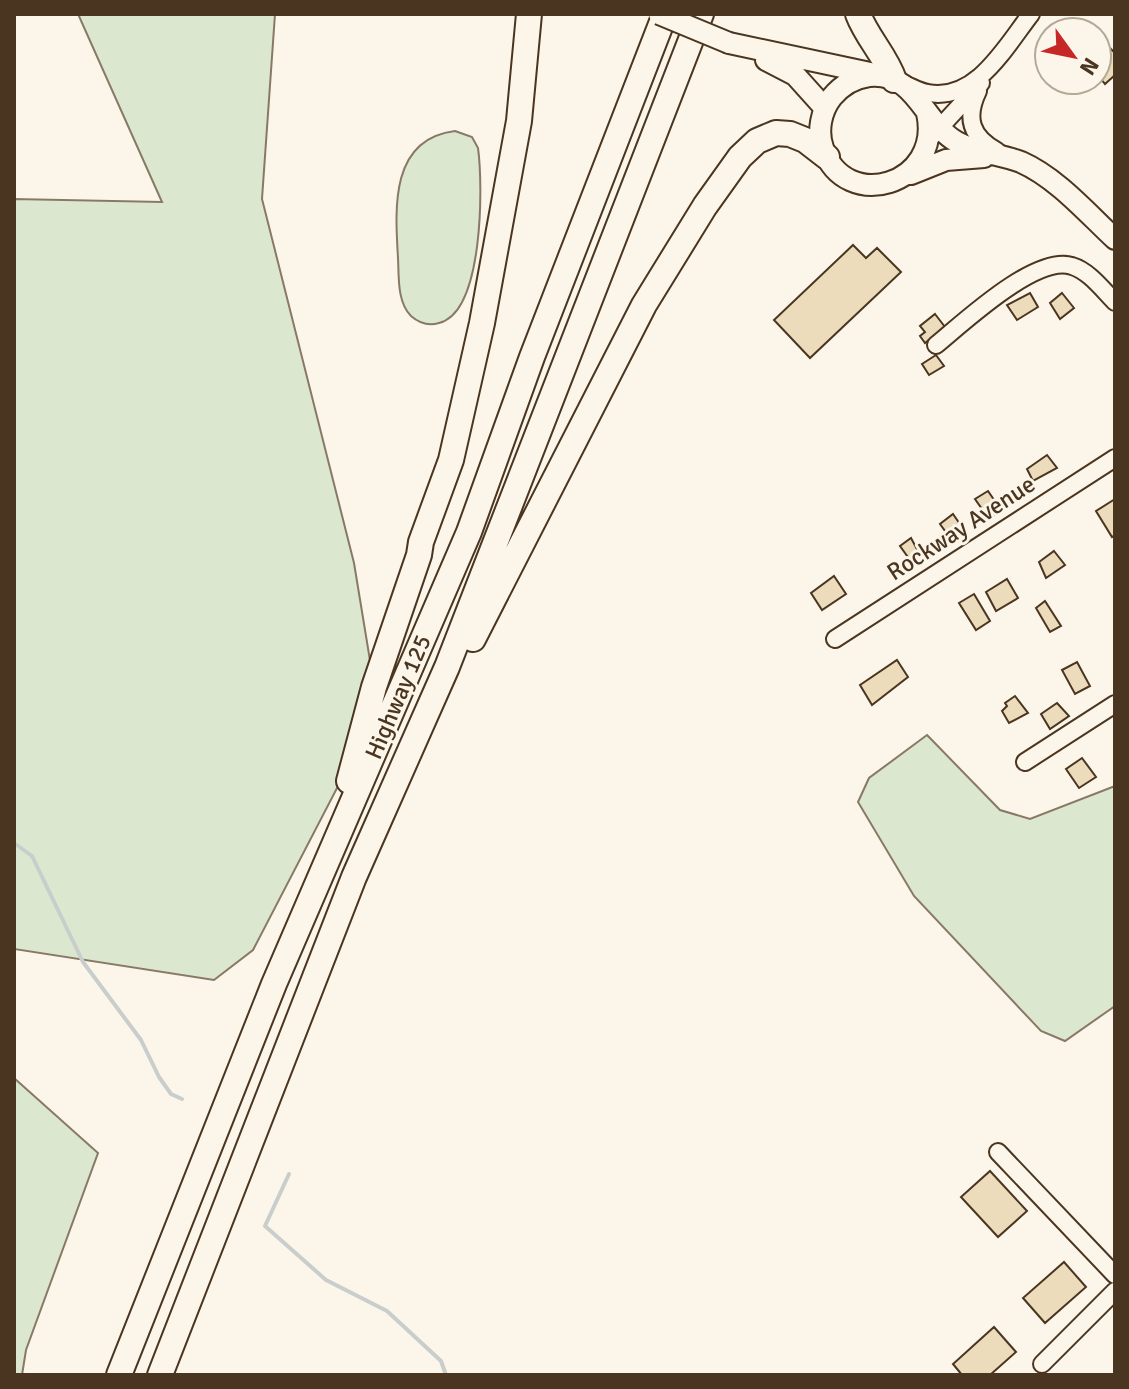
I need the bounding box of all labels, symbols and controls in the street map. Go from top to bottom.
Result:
north arrow [1033,16,1113,96]
text: N [1074,53,1105,80]
street label: Rockway Avenue [881,469,1041,587]
street label: Highway 125 [358,630,438,764]

